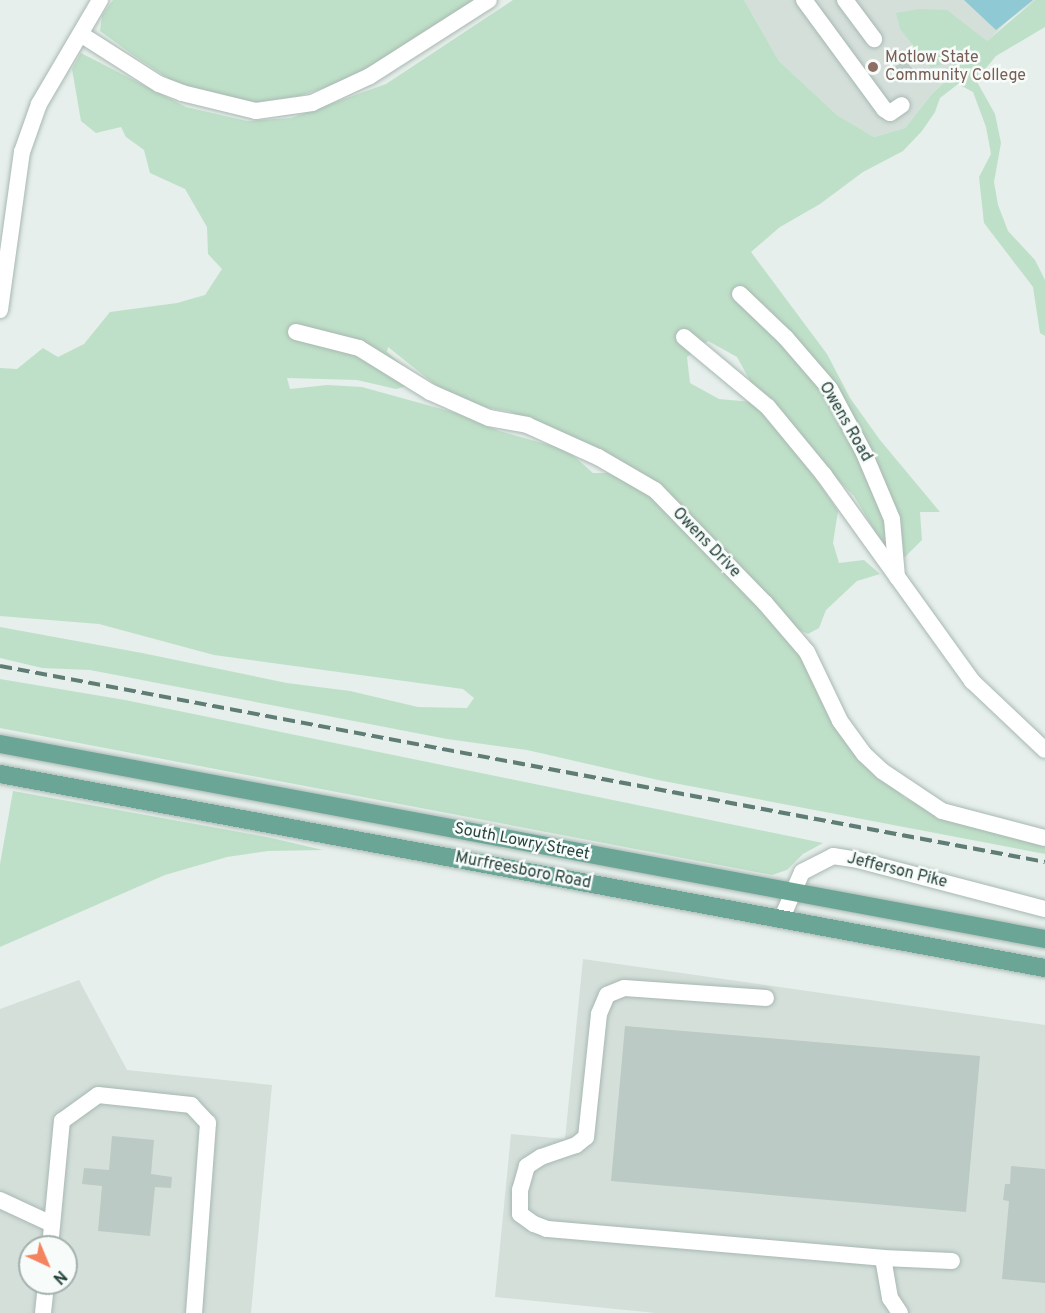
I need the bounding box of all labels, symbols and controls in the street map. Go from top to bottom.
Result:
place label: Motlow State Community College [885,48,1026,86]
marker: Motlow State Community College [866,60,880,74]
street label: Owens Road [814,379,876,465]
street label: Owens Drive [668,504,744,582]
street label: South Lowry Street [453,819,591,865]
street label: Murfreesboro Road [453,848,593,894]
street label: Jefferson Pike [845,849,949,893]
north arrow [18,1235,78,1295]
text: N [48,1265,70,1288]

